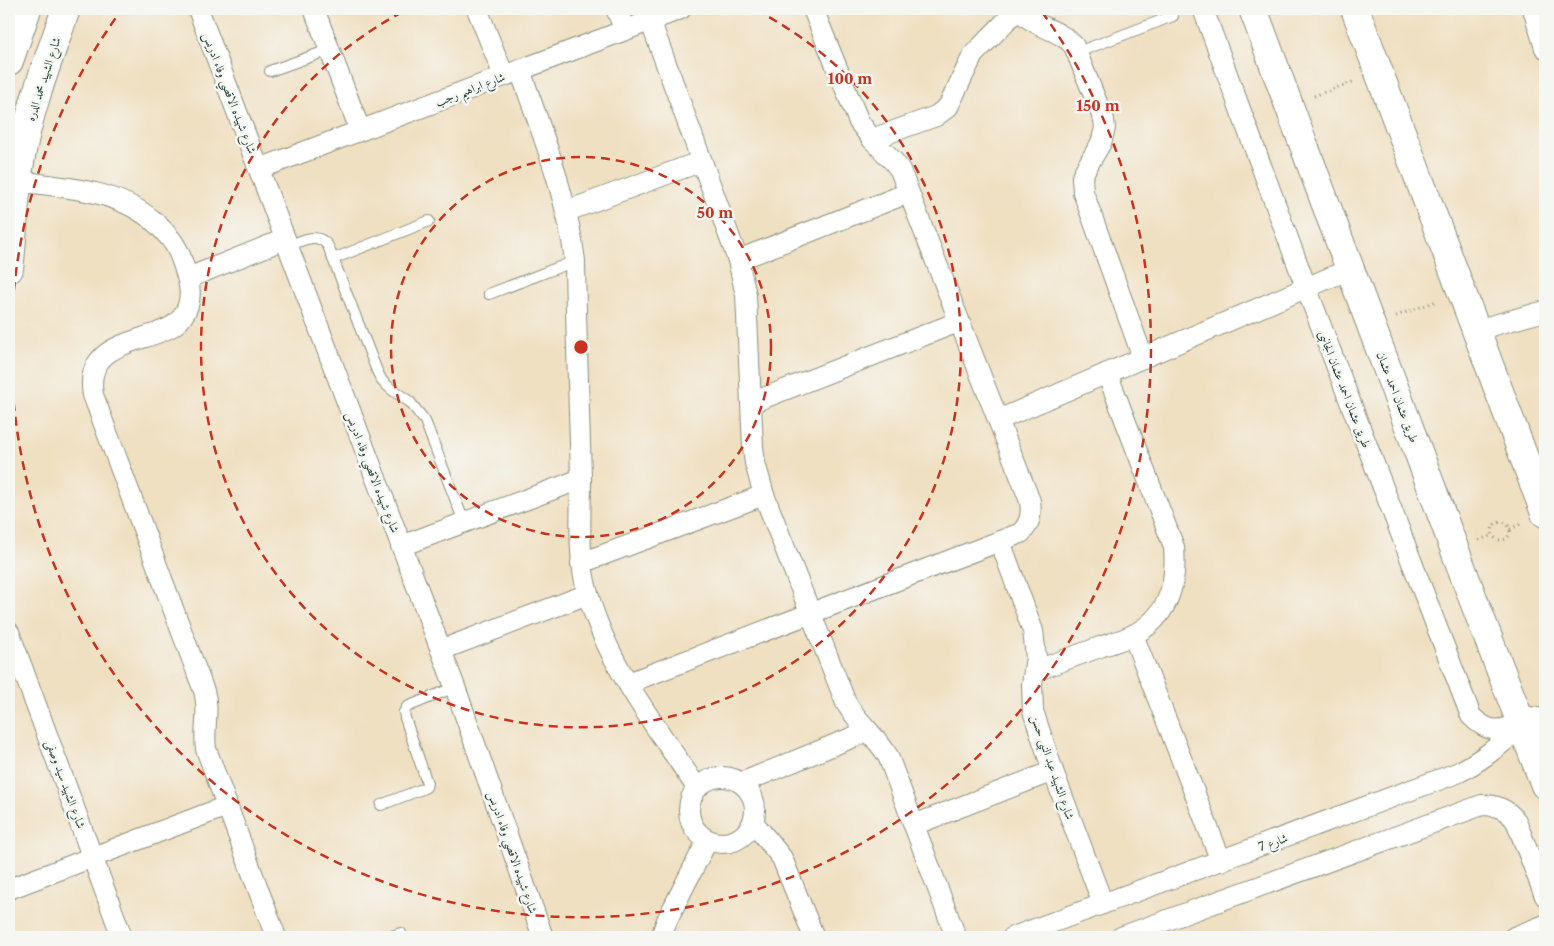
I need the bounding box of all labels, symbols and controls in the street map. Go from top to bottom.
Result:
street label: شارع شهيده الاقصي وفاء ادريس [196,30,260,157]
street label: شارع الشهيد محمد الدره [22,35,68,124]
street label: شارع ابراهيم رجب [433,69,509,114]
text: 100 m [828,69,872,88]
text: 150 m [1076,96,1120,115]
text: 50 m [697,203,733,222]
street label: طريق عثمان احمد عثمان الجانبى [1314,328,1374,451]
centre of rings [572,338,590,356]
street label: طريق عثمان احمد عثمان [1373,349,1422,445]
street label: شارع شهيده الاقصي وفاء ادريس [339,409,403,536]
street label: شارع الشهيد عبد النبى حسن [1024,713,1078,823]
street label: شارع الشهيد سيد وصفى [39,738,89,832]
street label: شارع شهيده الاقصي وفاء ادريس [481,789,541,917]
street label: شارع 7 [1256,830,1291,858]

